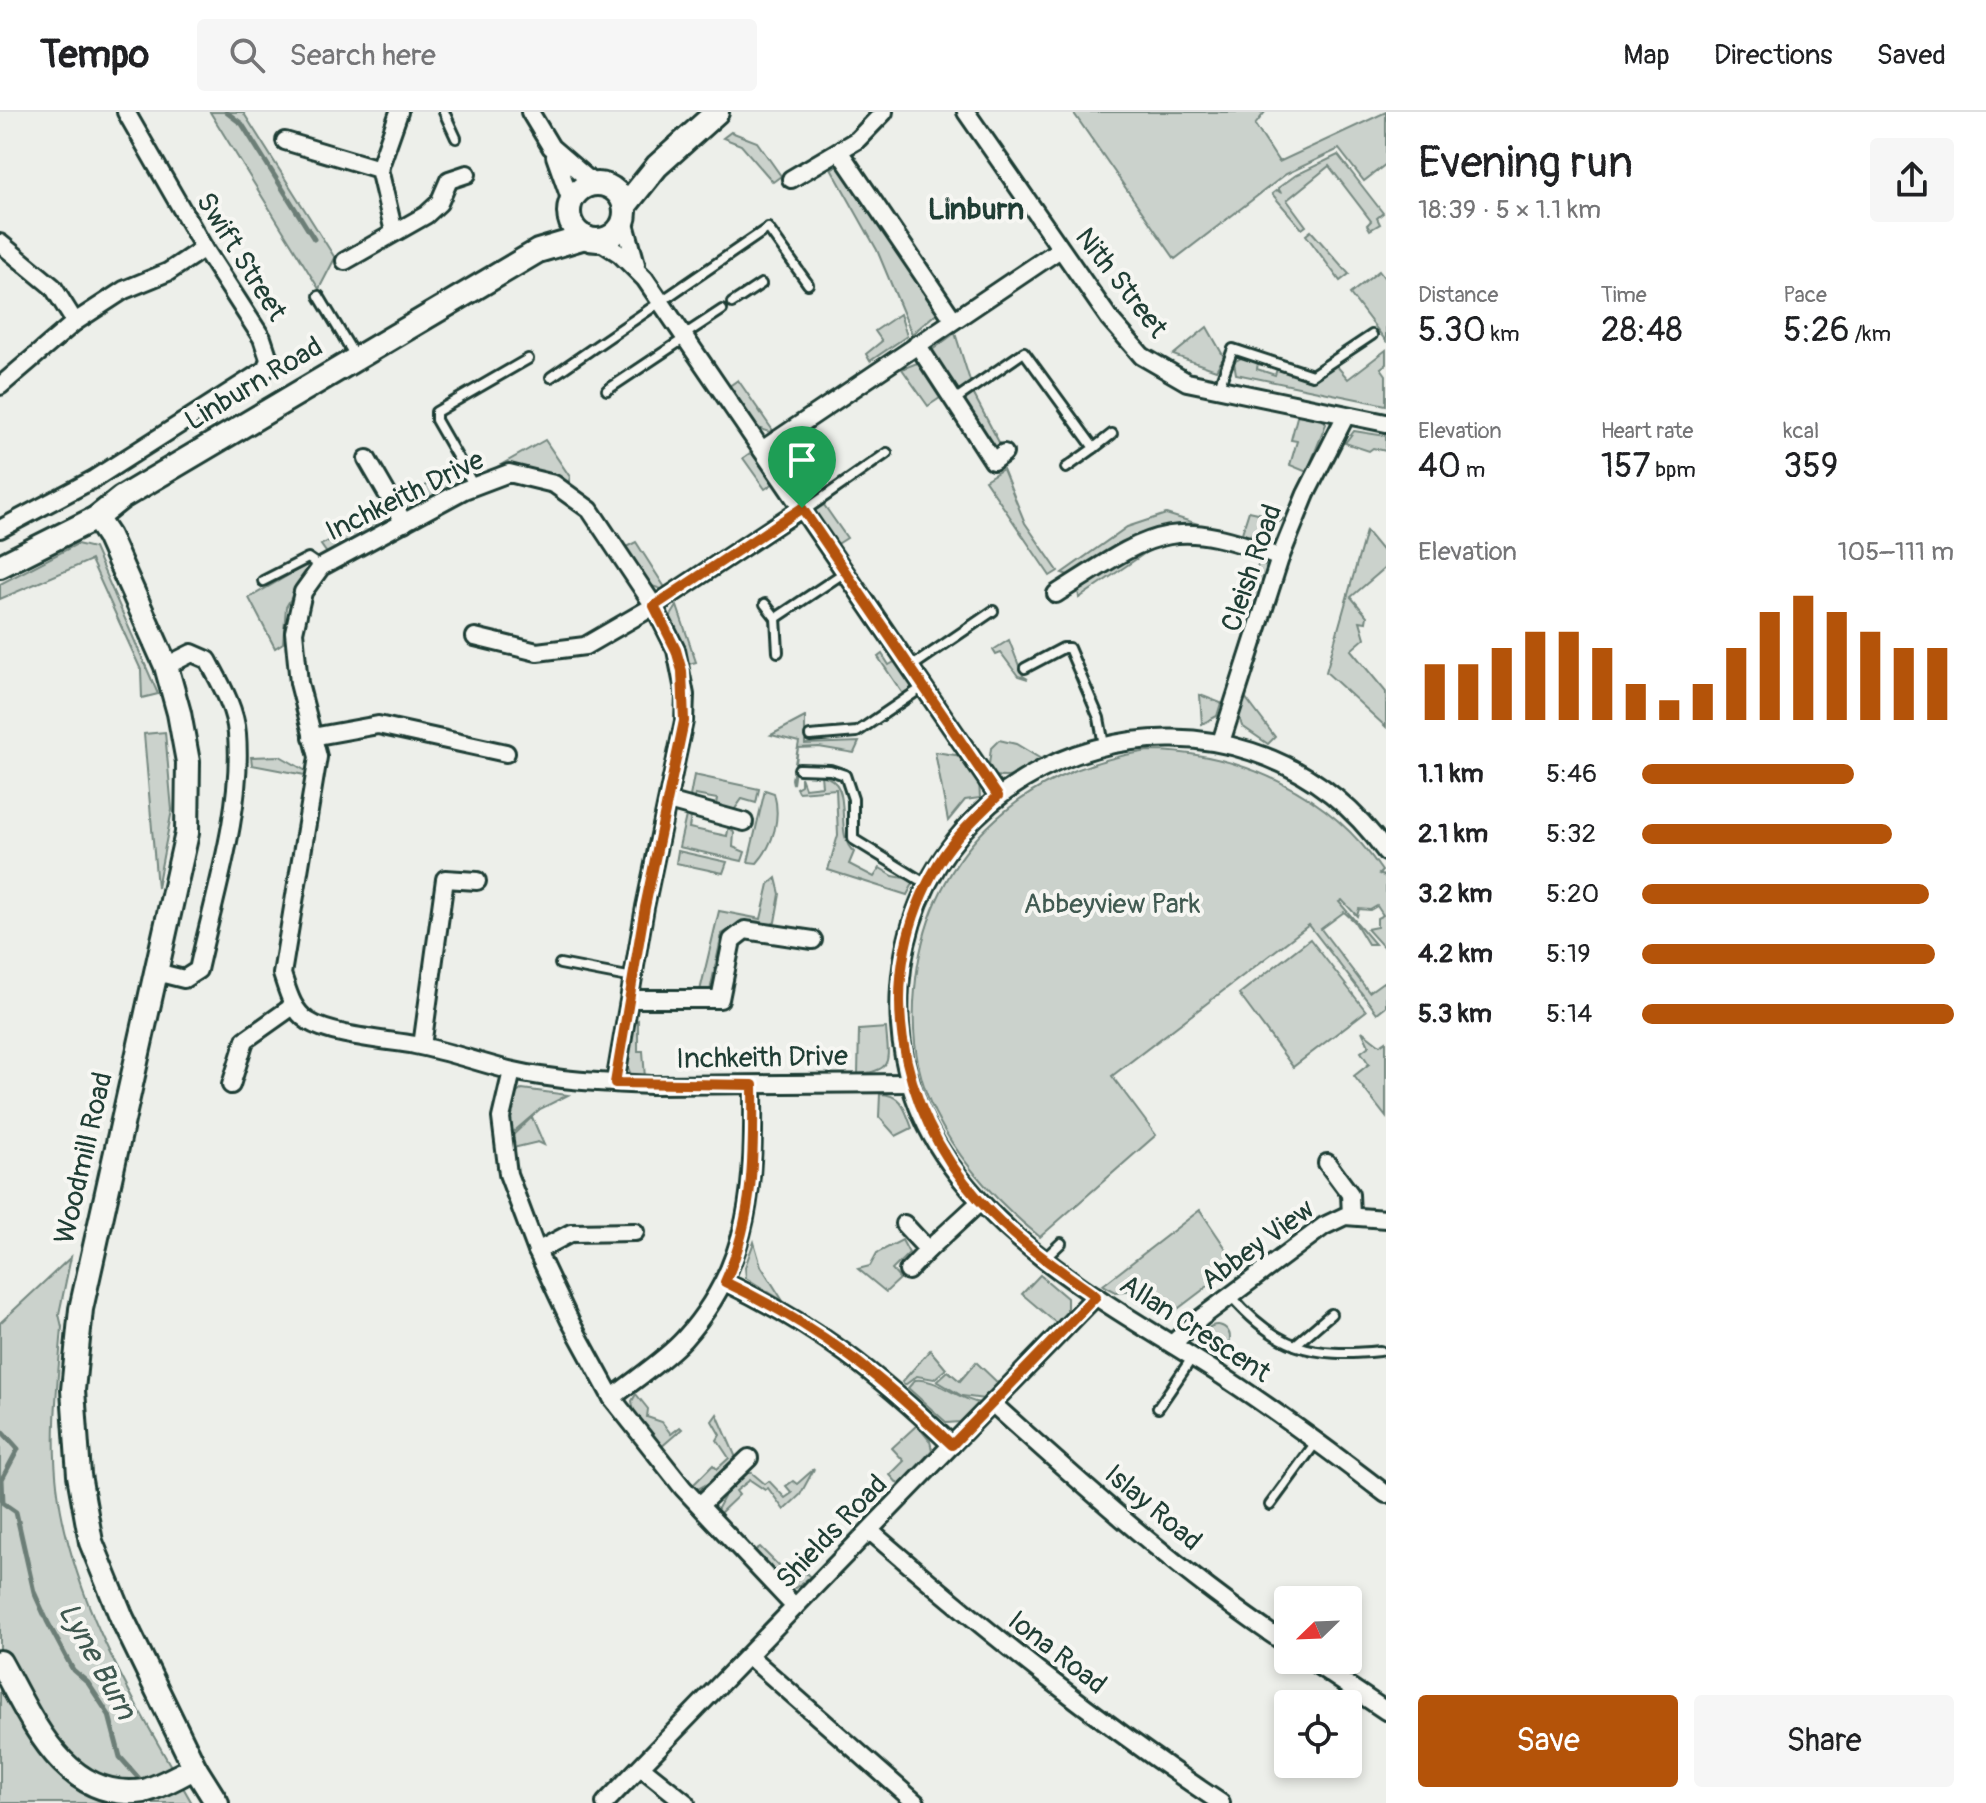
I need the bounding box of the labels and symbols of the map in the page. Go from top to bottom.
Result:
street label: Swift Street [188,186,295,328]
district label: Linburn [928,191,1024,228]
street label: Nith Street [1067,221,1175,346]
street label: Linburn Road [179,329,329,439]
pin [768,426,836,508]
street label: Inchkeith Drive [320,443,490,549]
street label: Cleish Road [1214,500,1290,636]
park label: Abbeyview Park [1024,887,1201,922]
street label: Inchkeith Drive [676,1039,848,1077]
street label: Woodmill Road [47,1069,121,1247]
street label: Abbey View [1194,1192,1322,1298]
street label: Allan Crescent [1113,1267,1278,1391]
street label: Islay Road [1097,1457,1209,1559]
street label: Shields Road [769,1468,895,1596]
north arrow [1274,1586,1362,1674]
water label: Lyne Burn [50,1596,145,1728]
street label: Iona Road [1001,1604,1113,1702]

